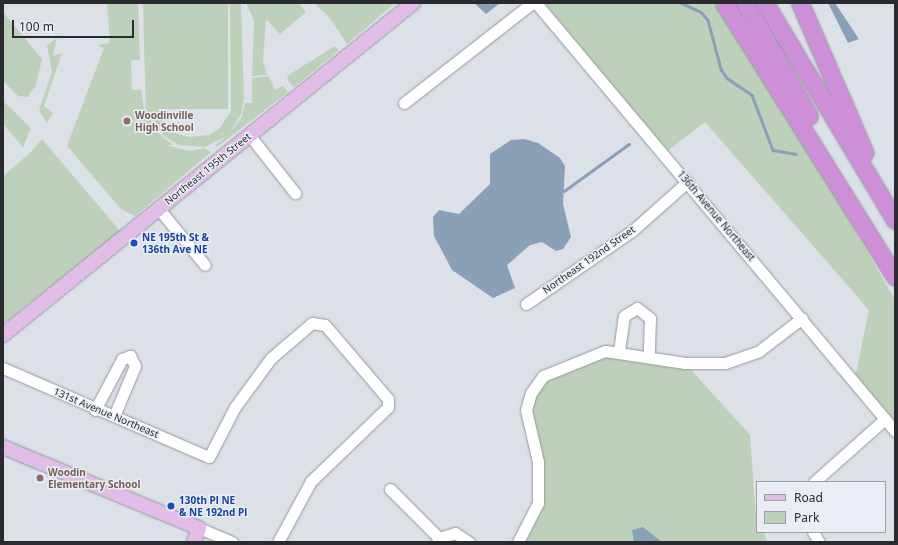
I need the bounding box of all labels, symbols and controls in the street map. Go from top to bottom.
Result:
scale bar [14,12,136,38]
text: 100 m [19,18,54,35]
place label: Woodinville High School [135,109,194,132]
marker: Woodinville High School [122,116,132,126]
street label: Northeast 195th Street [163,131,253,207]
street label: 136th Avenue Northeast [675,168,757,264]
street label: Northeast 192nd Street [541,224,637,296]
place label: NE 195th St & 136th Ave NE [142,231,209,254]
marker: NE 195th St & 136th Ave NE [129,238,139,248]
street label: 131st Avenue Northeast [52,385,160,441]
place label: Woodin Elementary School [48,466,141,490]
marker: Woodin Elementary School [35,473,45,483]
legend [756,481,886,533]
text: Road [794,489,823,506]
place label: 130th Pl NE & NE 192nd Pl [179,494,247,518]
marker: 130th Pl NE & NE 192nd Pl [166,501,176,511]
text: Park [794,509,819,526]

